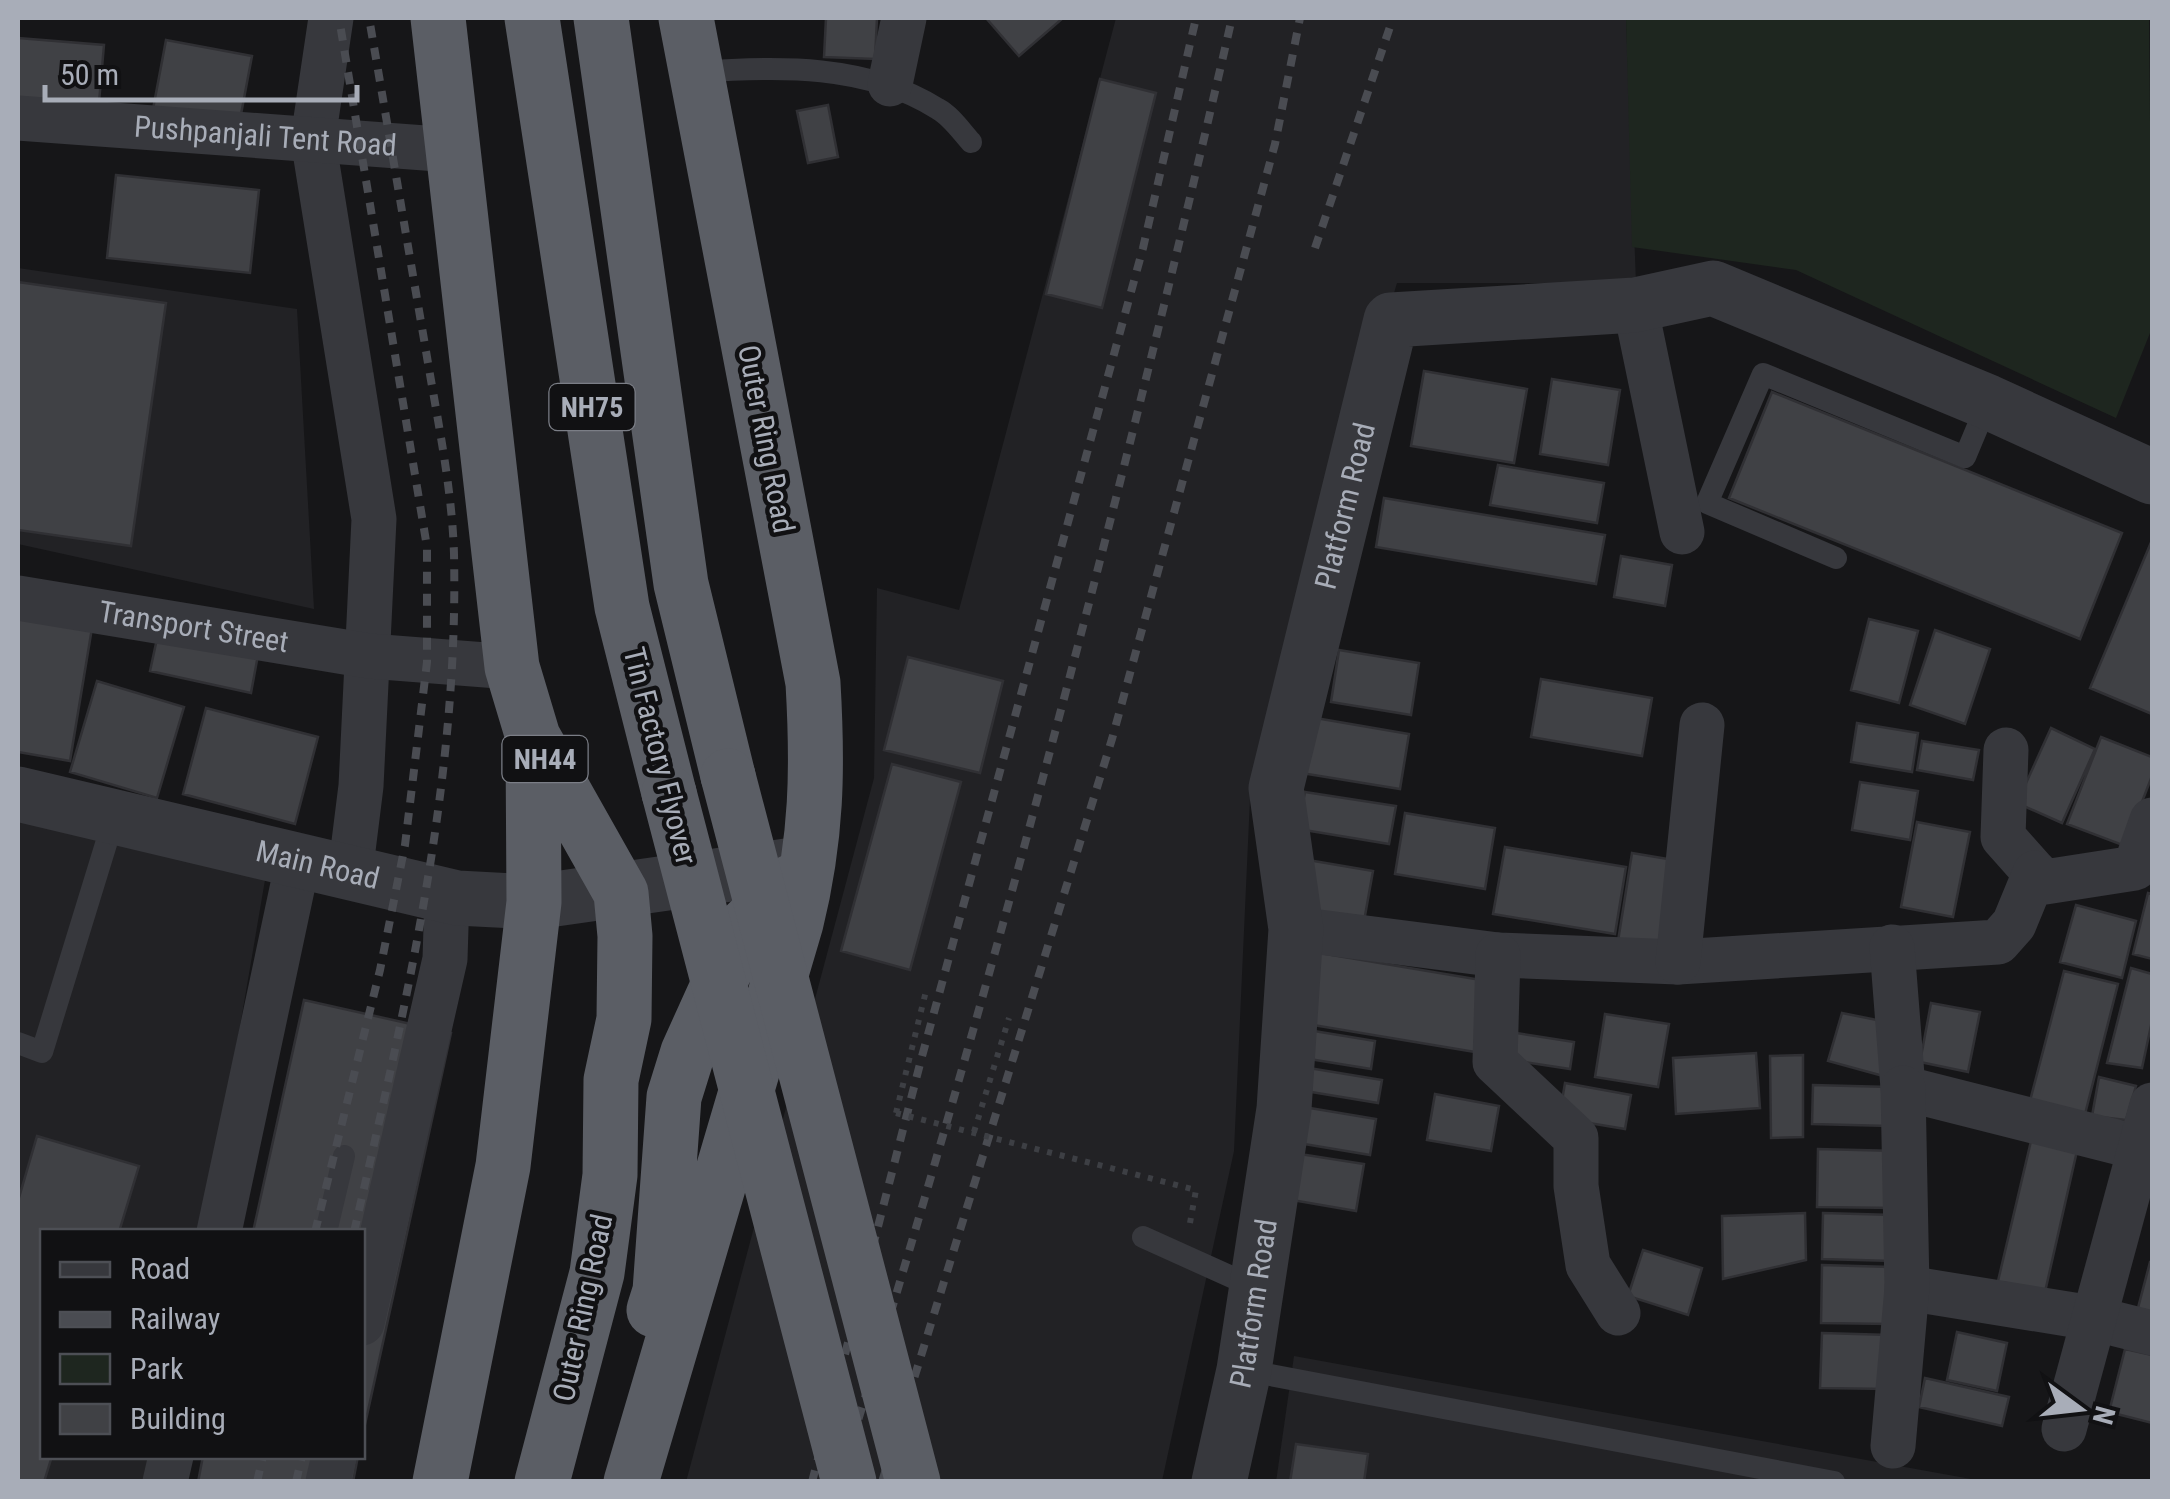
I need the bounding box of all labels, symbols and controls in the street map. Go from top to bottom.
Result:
scale bar [45,40,358,102]
text: 50 m [60,57,119,92]
street label: Pushpanjali Tent Road [133,109,398,163]
street label: Outer Ring Road [731,342,802,536]
road number: NH75 [550,384,634,430]
street label: Platform Road [1308,419,1382,593]
street label: Transport Street [96,594,291,659]
street label: Tin Factory Flyover [617,644,704,868]
road number: NH44 [502,736,588,782]
street label: Main Road [253,833,383,896]
street label: Outer Ring Road [546,1211,619,1405]
street label: Platform Road [1223,1217,1284,1391]
legend [40,1229,365,1459]
text: Road [130,1251,190,1286]
text: Railway [130,1301,220,1336]
text: Park [130,1351,184,1386]
north arrow [2030,1359,2130,1459]
text: Building [130,1401,226,1436]
text: N [2086,1403,2122,1428]

